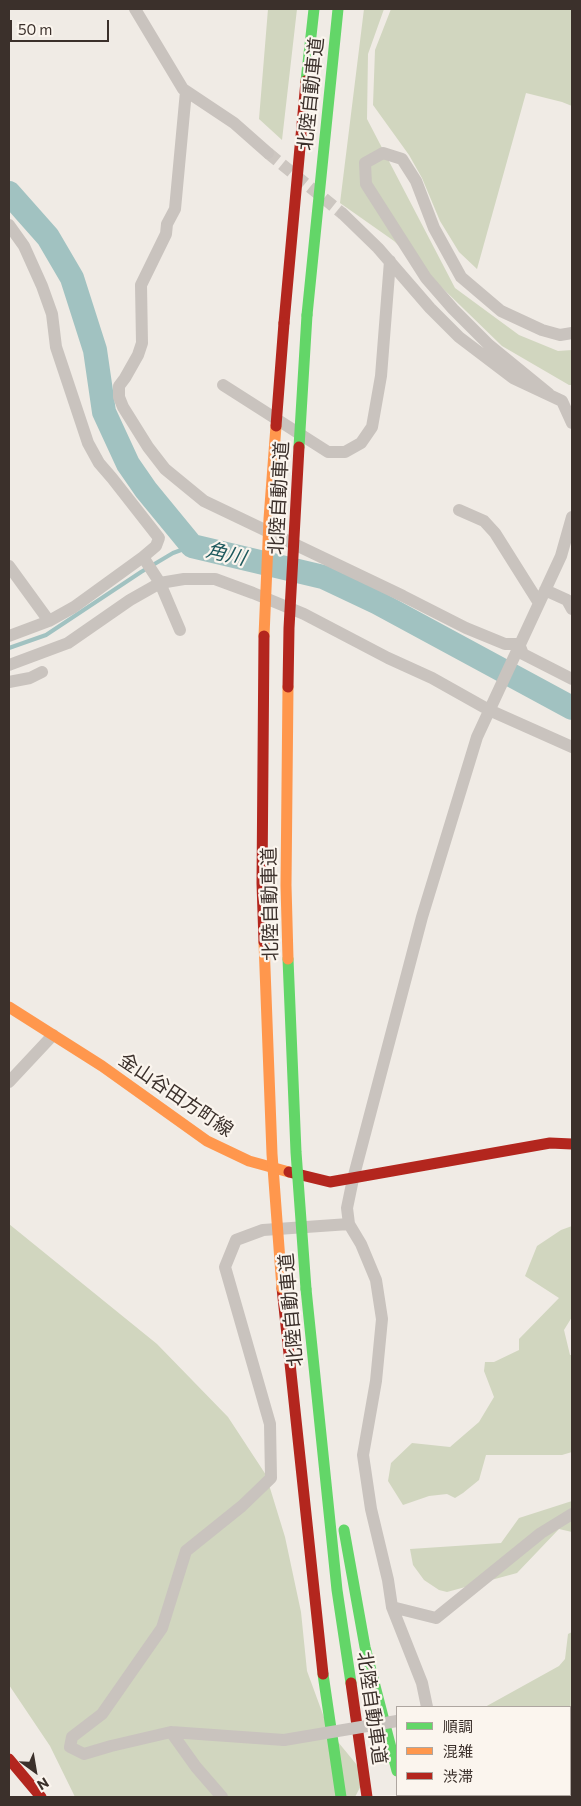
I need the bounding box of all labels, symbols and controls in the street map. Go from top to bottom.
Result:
scale bar [12,10,111,42]
text: 50 m [18,20,52,38]
street label: 北陸自動車道 [294,36,328,152]
street label: 北陸自動車道 [265,440,293,556]
water label: 角川 [204,538,248,570]
street label: 北陸自動車道 [258,847,282,961]
street label: 金山谷田方町線 [114,1048,238,1142]
street label: 北陸自動車道 [275,1252,307,1368]
street label: 北陸自動車道 [353,1650,391,1766]
legend [396,1706,571,1796]
text: 順調 [443,1717,473,1735]
text: 混雑 [443,1742,473,1760]
north arrow [10,1746,60,1796]
text: 渋滞 [443,1767,473,1785]
text: N [34,1774,52,1794]

